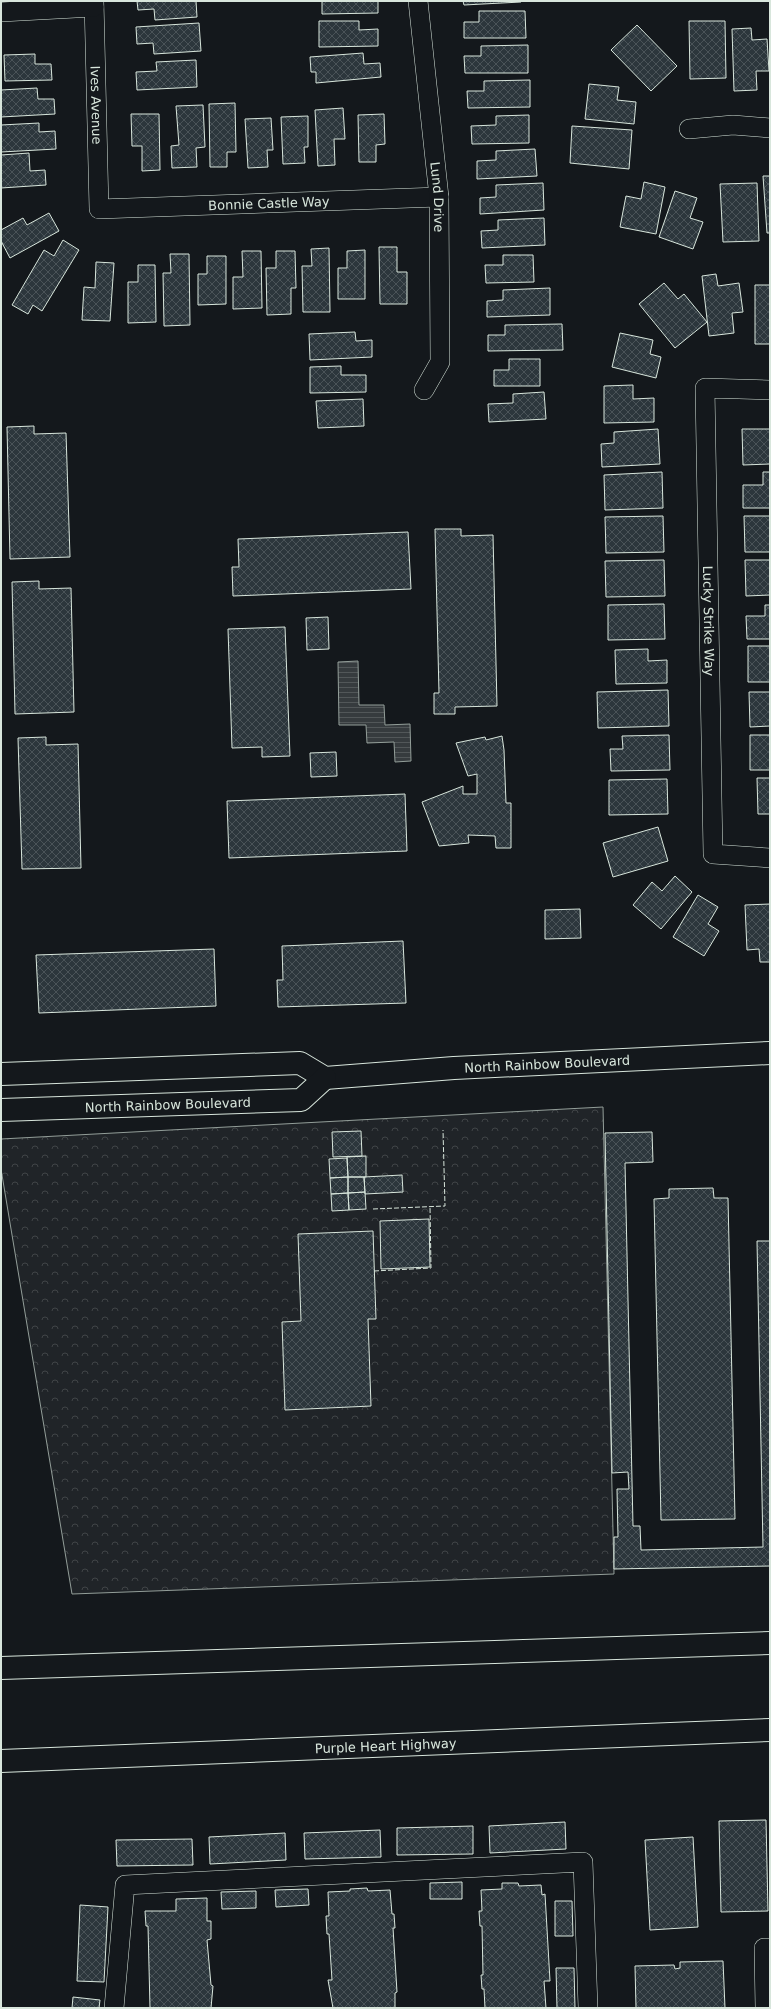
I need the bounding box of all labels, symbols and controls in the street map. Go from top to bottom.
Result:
street label: Ives Avenue [88,65,104,145]
street label: Lund Drive [427,161,446,232]
street label: Bonnie Castle Way [208,194,330,213]
street label: Lucky Strike Way [700,566,717,677]
street label: North Rainbow Boulevard [464,1053,630,1076]
street label: North Rainbow Boulevard [85,1095,251,1115]
street label: Purple Heart Highway [315,1736,457,1756]

